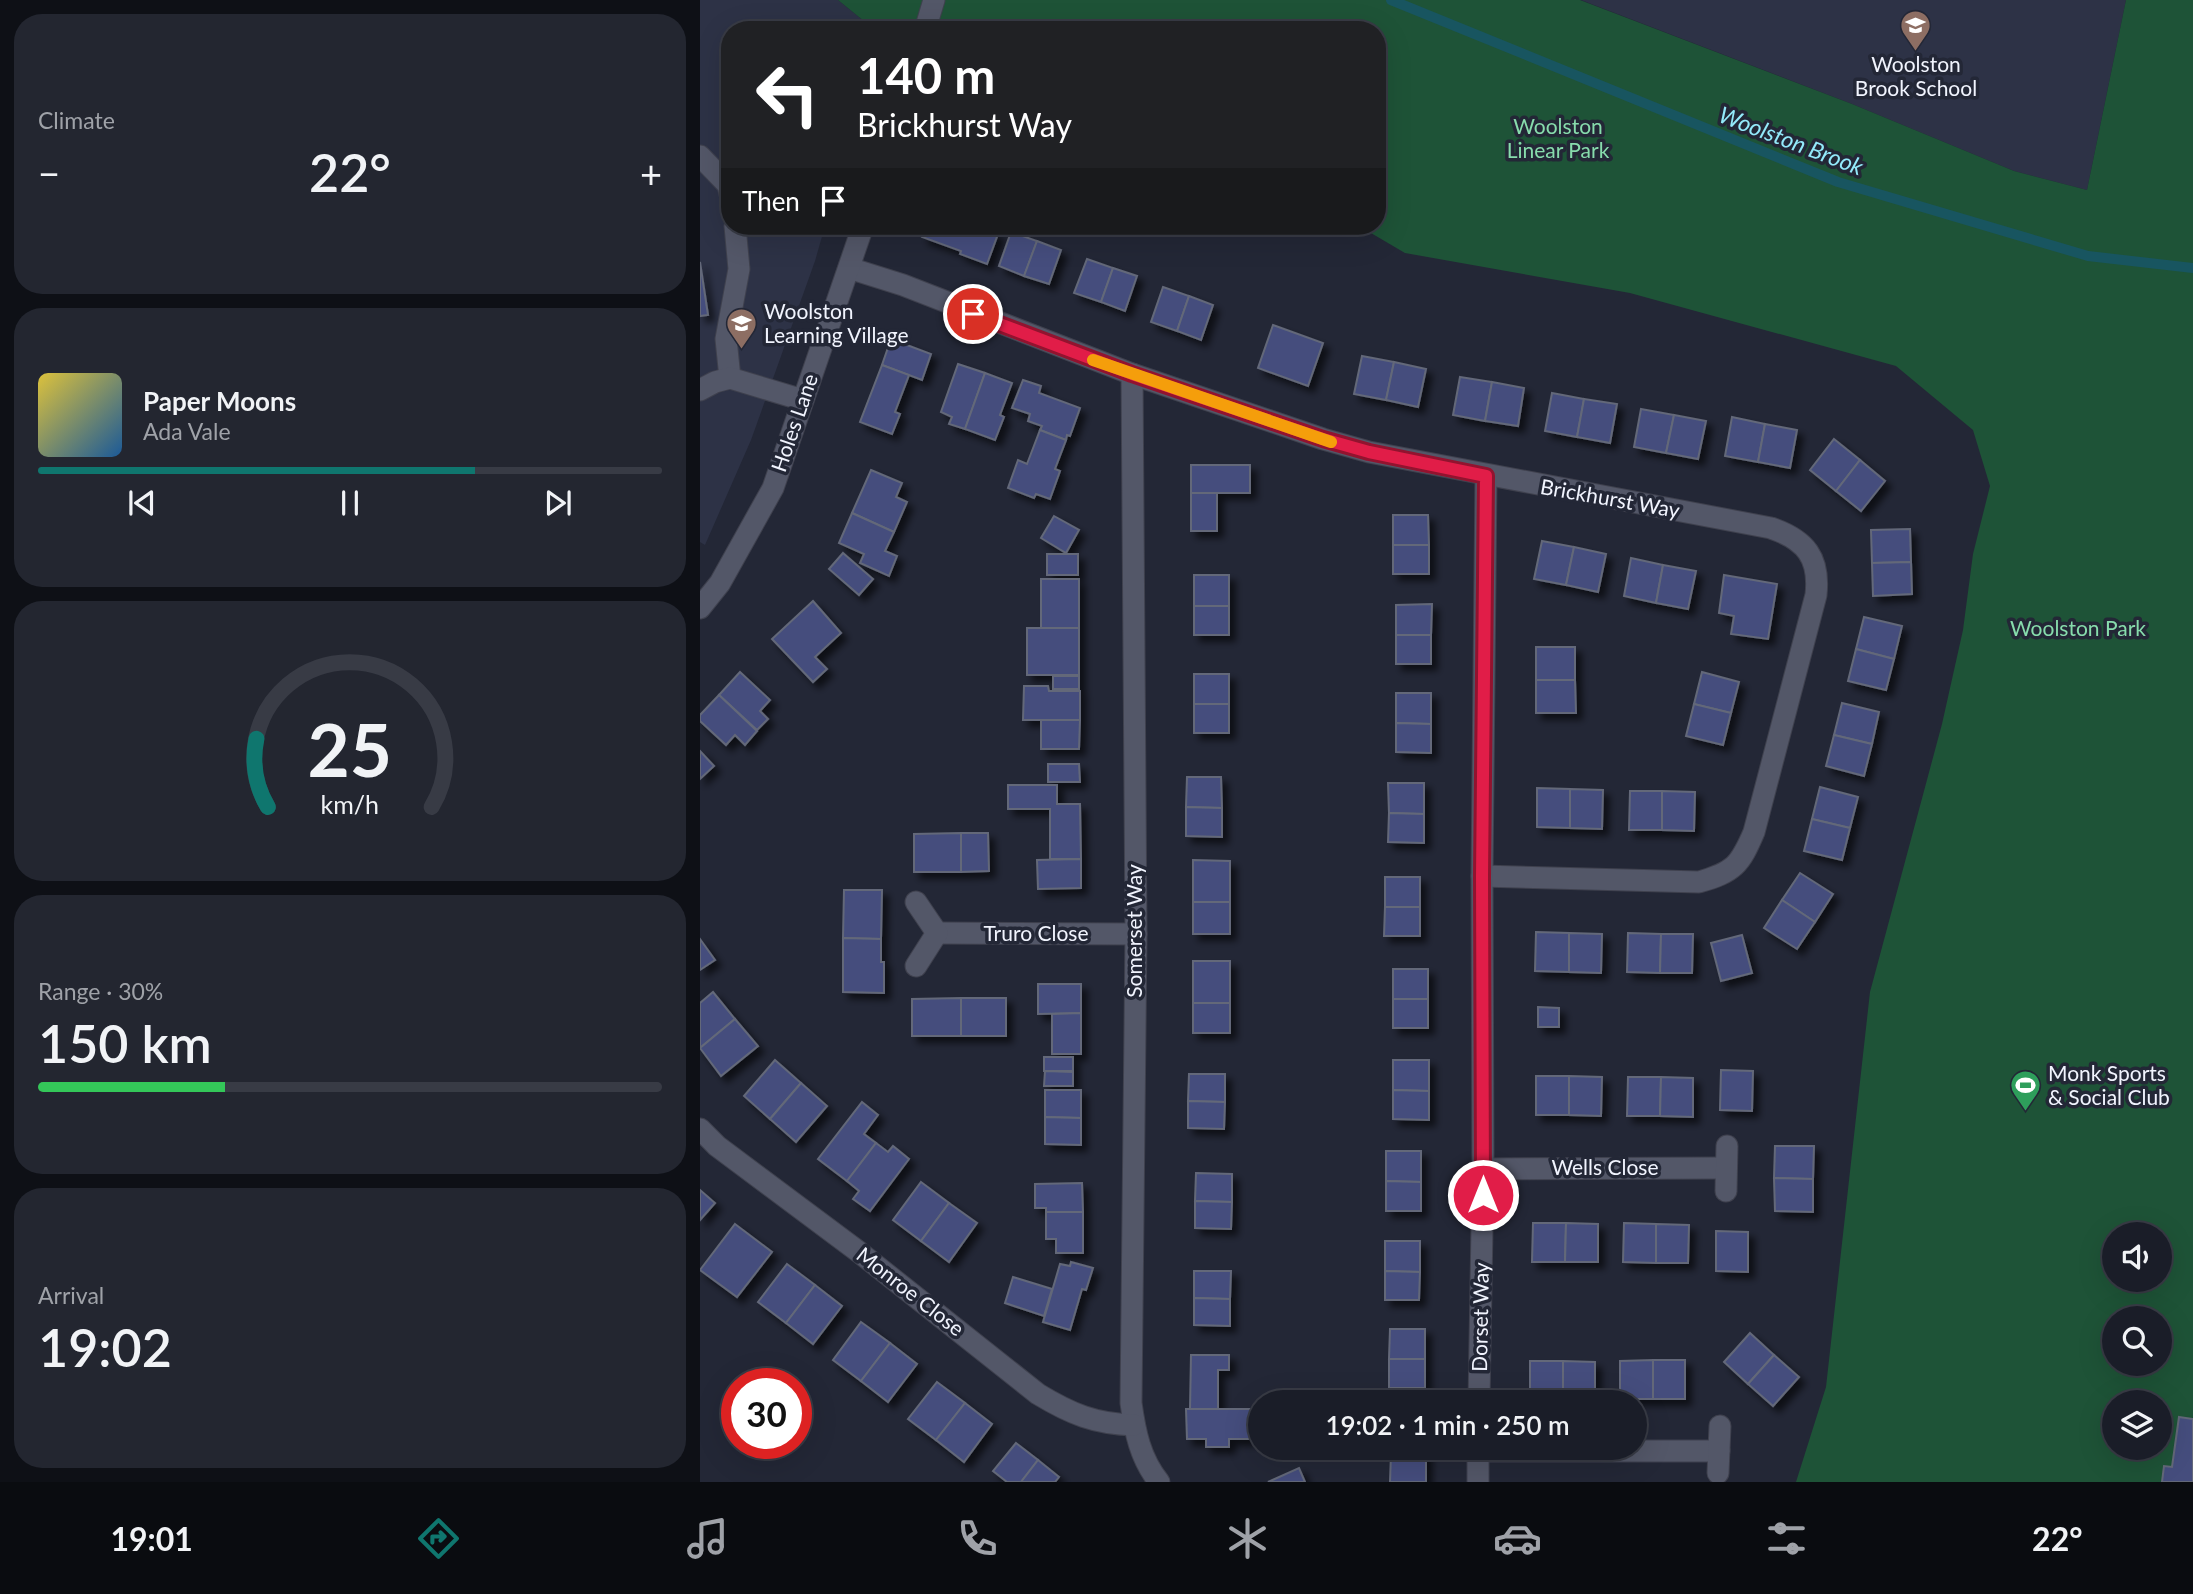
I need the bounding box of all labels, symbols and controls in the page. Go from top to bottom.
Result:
school or university icon: Woolston Brook School [1899,8,1933,52]
text: 140 m [857,46,995,104]
icon: left [742,49,833,140]
place label: Woolston Brook School [1855,51,1977,100]
water label: Woolston Brook [1715,100,1868,181]
text: Brickhurst Way [857,105,1072,144]
text: Climate [38,106,115,134]
park label: Woolston Linear Park [1507,113,1610,162]
text: 22° [309,141,391,203]
text: − [38,150,60,196]
text: + [640,150,662,196]
icon: arrive [814,182,852,220]
text: Then [742,185,800,217]
pin [943,284,1003,344]
icon: arrive [954,295,992,333]
place label: Woolston Learning Village [764,298,909,347]
school or university icon: Woolston Learning Village [724,307,758,351]
street label: Holes Lane [765,370,822,475]
text: Paper Moons [143,385,296,417]
text: Ada Vale [143,417,231,445]
street label: Brickhurst Way [1539,473,1682,522]
icon: previous [123,484,161,522]
icon: pause [331,484,369,522]
icon: next [539,484,577,522]
park label: Woolston Park [2010,615,2146,640]
text: 25 [308,705,392,793]
text: km/h [321,789,379,819]
street label: Somerset Way [1121,864,1146,998]
street label: Truro Close [983,920,1089,945]
text: Range · 30% [38,977,163,1005]
text: 150 km [38,1012,212,1074]
place label: Monk Sports & Social Club [2048,1060,2170,1109]
sports icon: Monk Sports & Social Club [2008,1069,2042,1113]
street label: Wells Close [1551,1154,1659,1179]
position arrow [1446,1158,1520,1232]
map controls [2102,1222,2172,1460]
button: sound [2102,1222,2172,1292]
street label: Monroe Close [852,1241,970,1341]
street label: Dorset Way [1466,1262,1493,1372]
text: Arrival [38,1281,104,1309]
button: search [2102,1306,2172,1376]
text: 19:02 [38,1316,172,1378]
speed limit sign: 30 [721,1368,812,1459]
button: layers [2102,1390,2172,1460]
text: 19:02 · 1 min · 250 m [1325,1409,1570,1441]
icon: directions [414,1514,463,1563]
icon: music [683,1514,732,1563]
icon: phone [953,1514,1002,1563]
icon: climate [1223,1514,1272,1563]
icon: car [1493,1514,1542,1563]
icon: filters [1762,1514,1811,1563]
text: 19:01 [110,1519,193,1558]
text: 22° [2032,1519,2083,1558]

